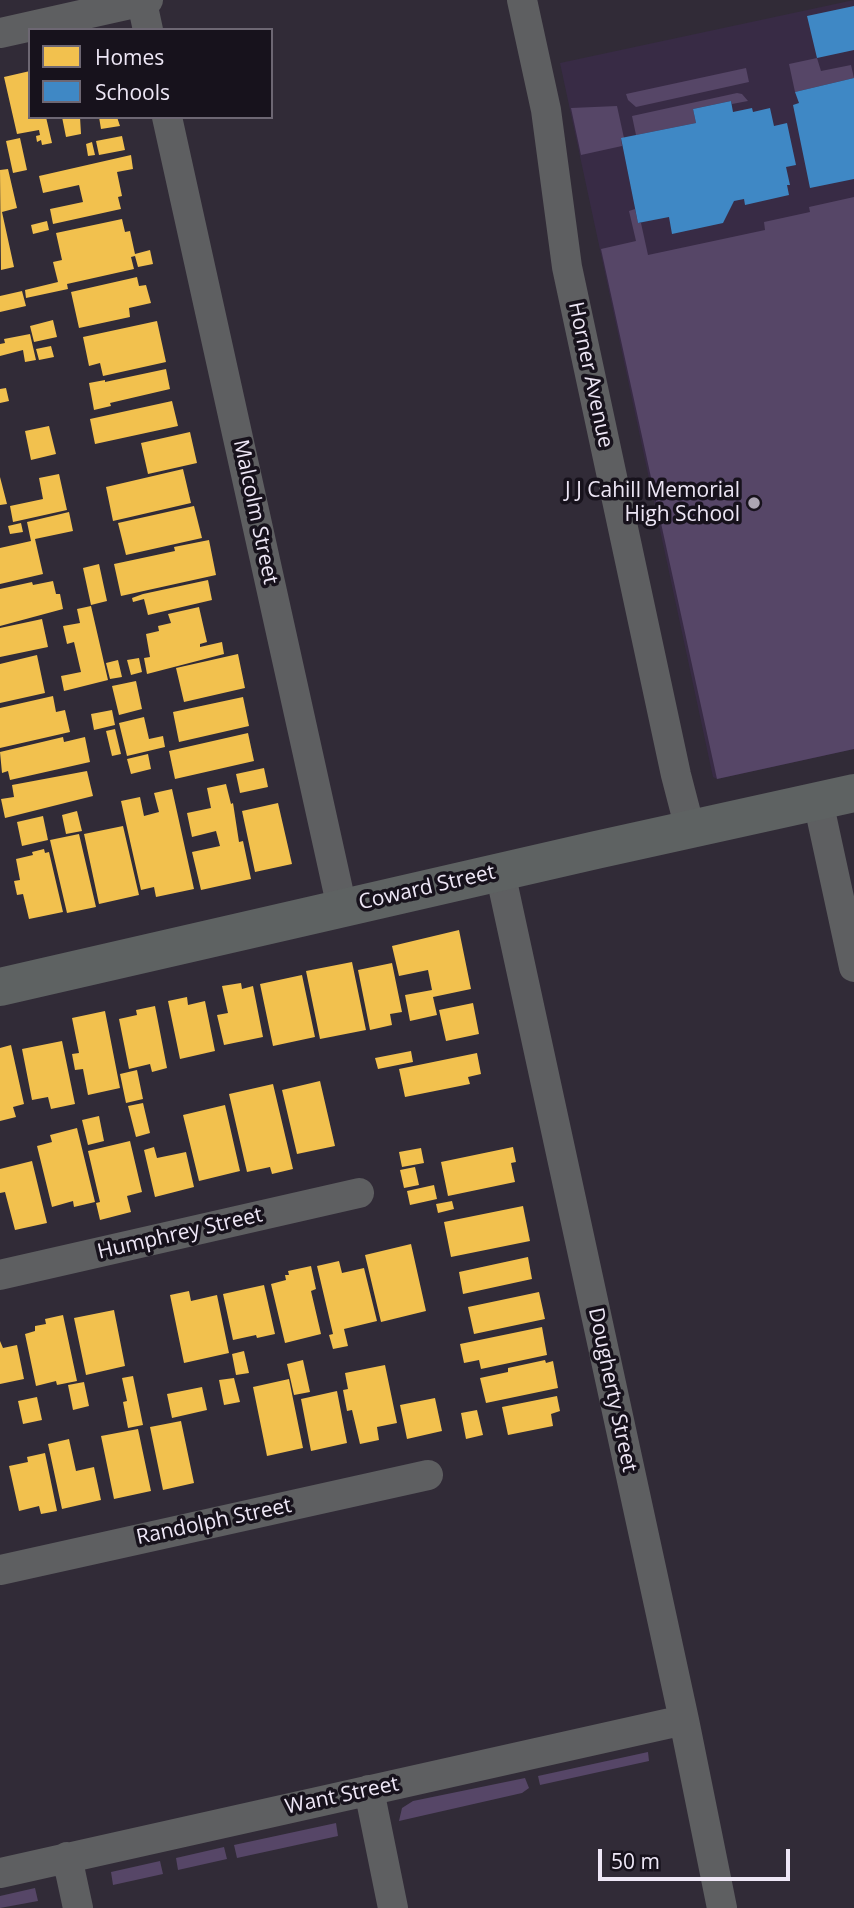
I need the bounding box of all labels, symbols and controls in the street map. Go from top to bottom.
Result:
legend [28,28,273,119]
text: Homes [95,43,164,71]
text: Schools [95,78,170,106]
street label: Horner Avenue [562,300,618,450]
street label: Malcolm Street [227,437,283,587]
place label: J J Cahill Memorial High School [565,478,740,528]
marker: J J Cahill Memorial High School [746,495,762,511]
street label: Coward Street [356,860,498,916]
street label: Humphrey Street [95,1203,265,1265]
street label: Dougherty Street [582,1305,642,1475]
street label: Randolph Street [134,1493,294,1551]
street label: Want Street [283,1772,401,1820]
scale bar [602,1834,794,1878]
text: 50 m [611,1847,660,1875]

